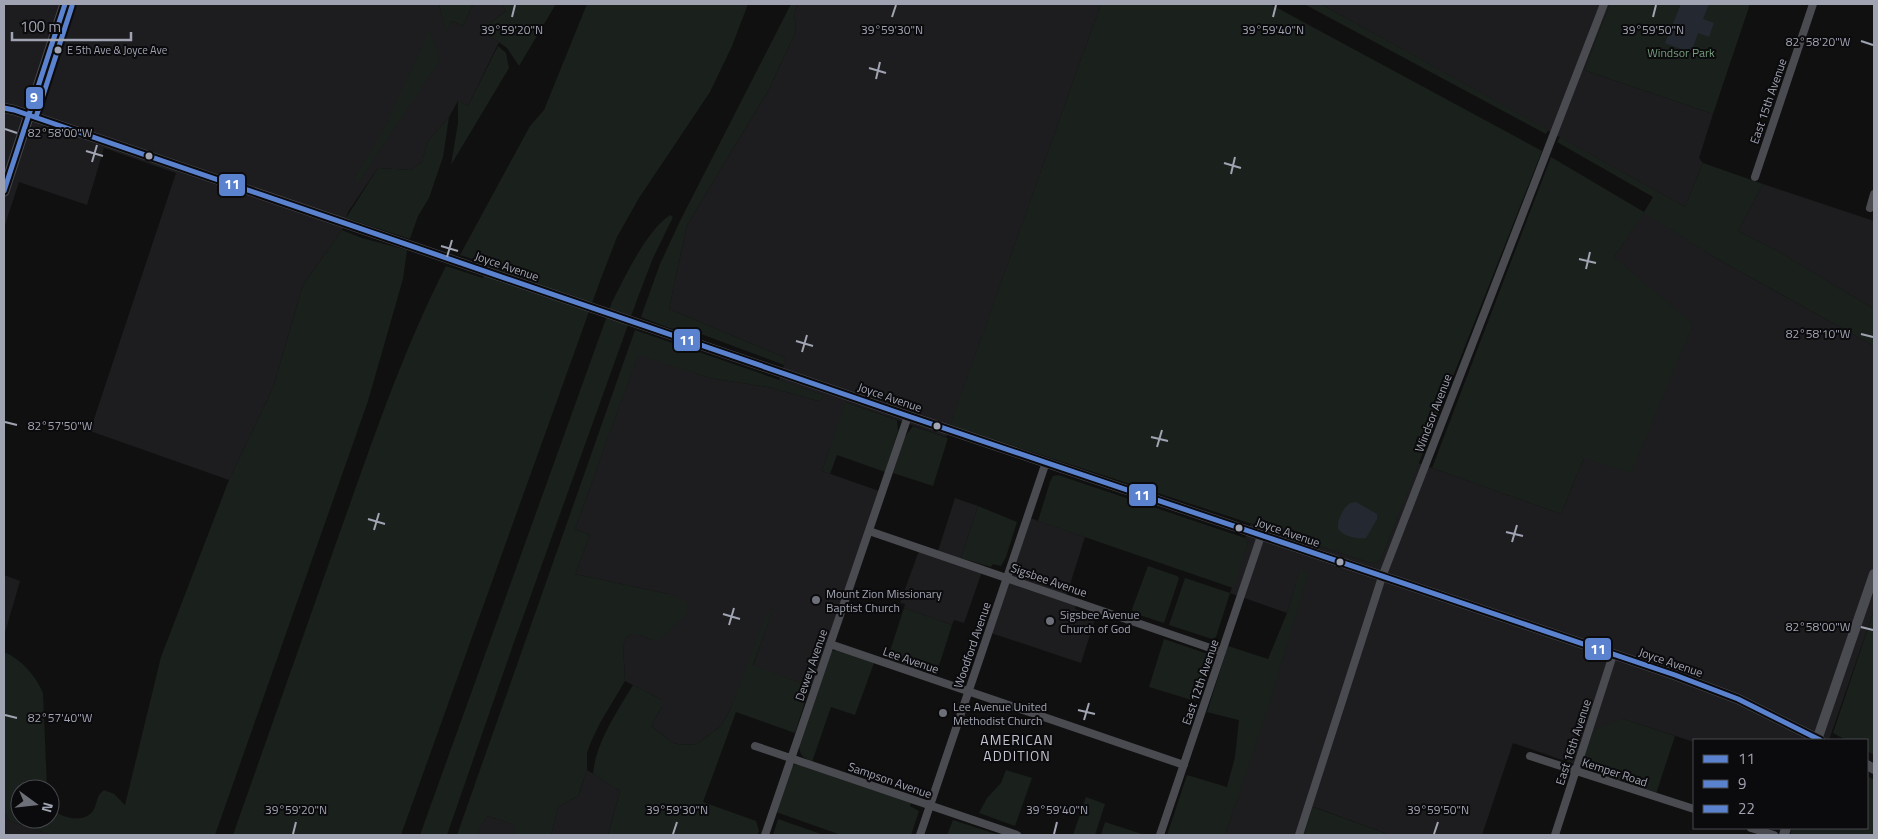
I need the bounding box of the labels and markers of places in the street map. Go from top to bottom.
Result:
place label: E 5th Ave & Joyce Ave [67,42,168,58]
marker: E 5th Ave & Joyce Ave [53,45,63,55]
unlabelled marker [144,151,154,161]
unlabelled marker [932,421,942,431]
unlabelled marker [1234,523,1244,533]
unlabelled marker [1335,557,1345,567]
place label: Mount Zion Missionary Baptist Church [826,584,942,617]
marker: Mount Zion Missionary Baptist Church [810,594,822,606]
place label: Sigsbee Avenue Church of God [1060,605,1140,638]
marker: Sigsbee Avenue Church of God [1044,615,1056,627]
place label: Lee Avenue United Methodist Church [953,697,1047,730]
marker: Lee Avenue United Methodist Church [937,707,949,719]

